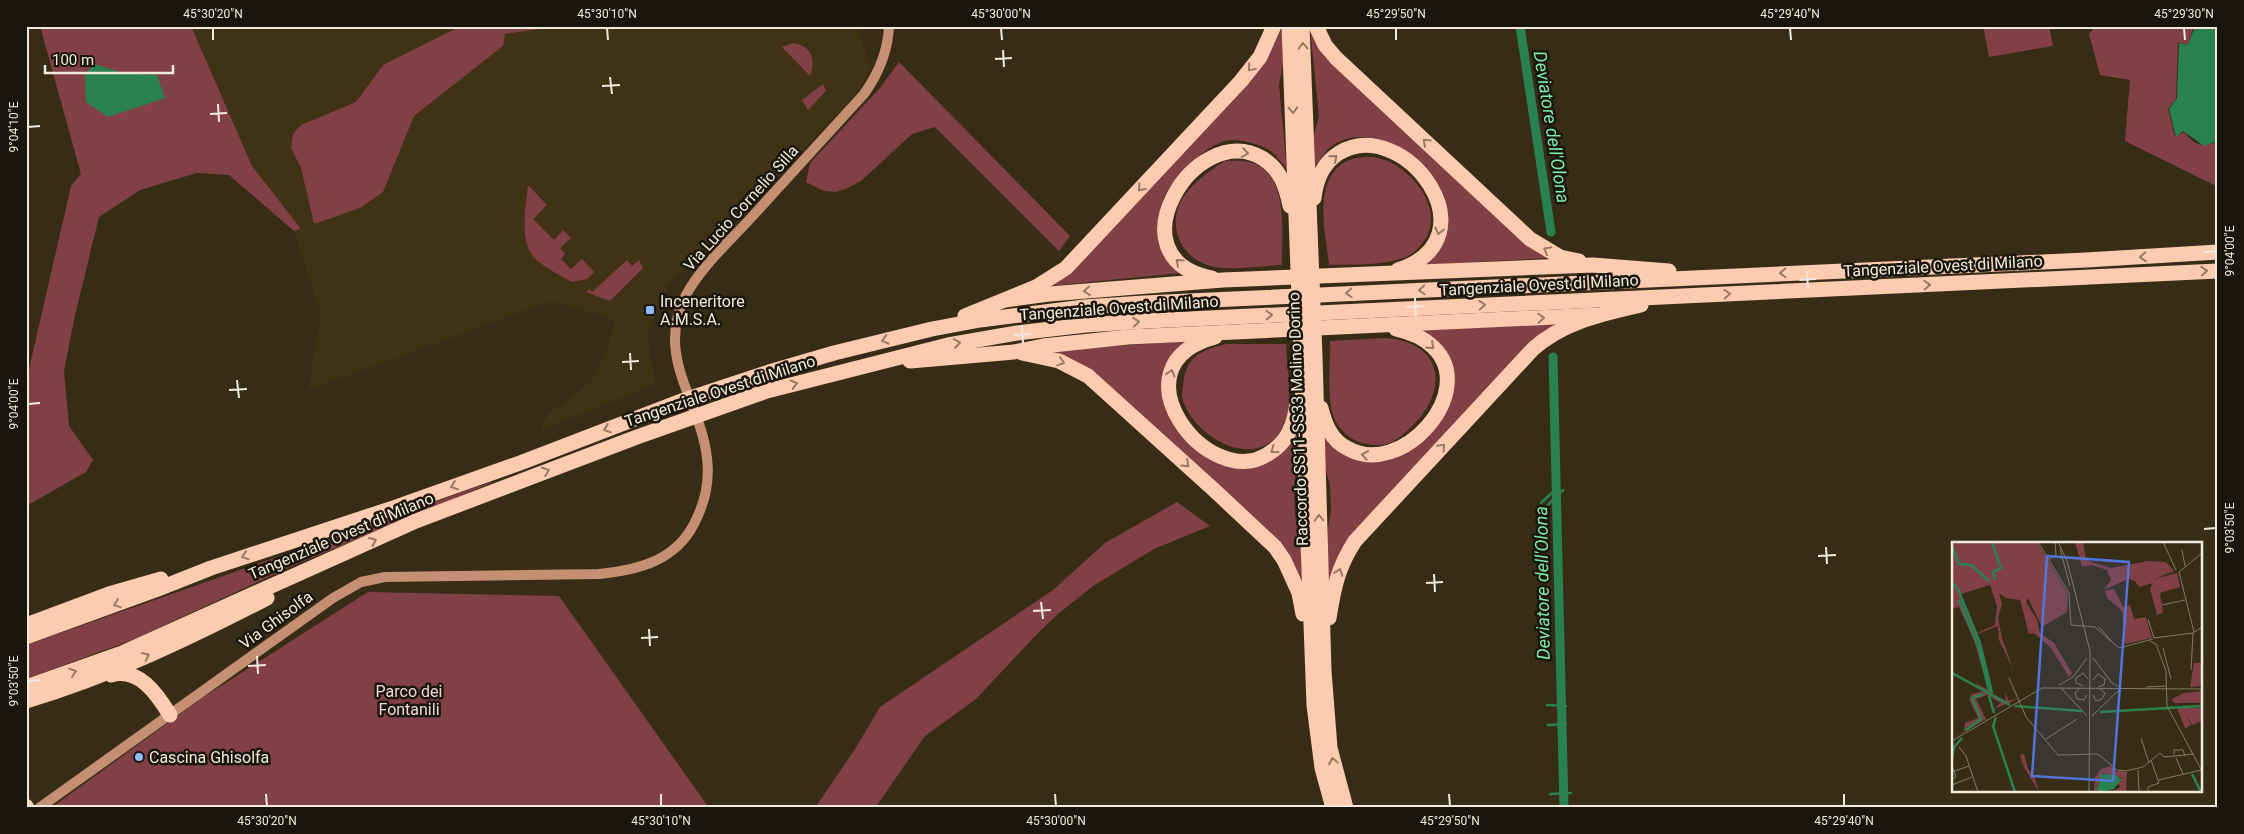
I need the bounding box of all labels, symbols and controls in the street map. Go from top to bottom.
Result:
text: 45°30'20"N [183,7,243,21]
text: 45°30'10"N [577,7,637,21]
text: 45°30'00"N [971,7,1031,21]
text: 45°29'50"N [1366,7,1426,21]
text: 45°29'40"N [1760,7,1820,21]
text: 45°29'30"N [2154,7,2214,21]
scale bar [45,42,172,74]
one-way arrow [1298,42,1308,50]
water label: Deviatore dell'Olona [1530,49,1574,205]
text: 100 m [52,51,94,69]
one-way arrow [1248,63,1257,72]
text: 9°04'10"E [7,101,21,152]
one-way arrow [1288,106,1298,114]
one-way arrow [1422,139,1431,148]
street label: Via Lucio Cornelio Silla [680,141,802,275]
one-way arrow [1241,148,1250,158]
one-way arrow [1329,154,1338,163]
one-way arrow [1138,182,1147,191]
text: 9°04'00"E [2223,225,2237,276]
one-way arrow [1435,226,1445,235]
one-way arrow [1543,246,1552,256]
street label: Tangenziale Ovest di Milano [1843,251,2043,281]
one-way arrow [2138,251,2146,262]
one-way arrow [1175,259,1184,268]
one-way arrow [2201,266,2209,277]
one-way arrow [1778,268,1786,278]
street label: Tangenziale Ovest di Milano [1439,270,1639,300]
one-way arrow [1923,279,1931,290]
one-way arrow [1083,285,1091,296]
one-way arrow [1418,285,1426,295]
one-way arrow [1345,288,1353,299]
one-way arrow [1723,289,1731,300]
place label: Inceneritore A.M.S.A. [660,292,745,329]
street label: Tangenziale Ovest di Milano [1019,292,1219,324]
street label: Raccordo SS11-SS33 Molino Dorino [1284,292,1312,546]
one-way arrow [1478,300,1486,311]
marker: Inceneritore A.M.S.A. [644,304,656,316]
one-way arrow [1266,310,1274,320]
one-way arrow [1537,313,1545,324]
one-way arrow [1132,316,1140,327]
one-way arrow [881,335,889,345]
one-way arrow [954,338,962,349]
one-way arrow [1425,340,1434,349]
street label: Tangenziale Ovest di Milano [622,351,818,431]
one-way arrow [1056,357,1065,367]
one-way arrow [1166,369,1176,378]
text: 9°04'00"E [7,378,21,429]
one-way arrow [789,379,797,389]
one-way arrow [604,423,612,433]
one-way arrow [1270,444,1279,453]
one-way arrow [1436,444,1445,453]
one-way arrow [1361,450,1370,460]
one-way arrow [1181,458,1190,467]
one-way arrow [541,467,549,477]
one-way arrow [450,481,458,491]
street label: Tangenziale Ovest di Milano [246,488,436,584]
text: 9°03'50"E [2223,502,2237,553]
water label: Deviatore dell'Olona [1530,506,1554,660]
one-way arrow [1314,514,1324,522]
one-way arrow [368,536,377,547]
inset map [1952,542,2202,792]
one-way arrow [241,551,250,561]
one-way arrow [1333,568,1343,576]
street label: Via Ghisolfa [236,587,316,653]
one-way arrow [113,598,121,608]
one-way arrow [141,651,150,662]
text: 9°03'50"E [7,655,21,706]
one-way arrow [68,668,76,678]
park label: Parco dei Fontanili [376,682,442,719]
place label: Cascina Ghisolfa [149,748,269,767]
marker: Cascina Ghisolfa [133,751,145,763]
one-way arrow [1328,756,1339,765]
text: 45°30'20"N [237,814,297,828]
text: 45°30'10"N [631,814,691,828]
text: 45°30'00"N [1026,814,1086,828]
text: 45°29'50"N [1420,814,1480,828]
text: 45°29'40"N [1814,814,1874,828]

